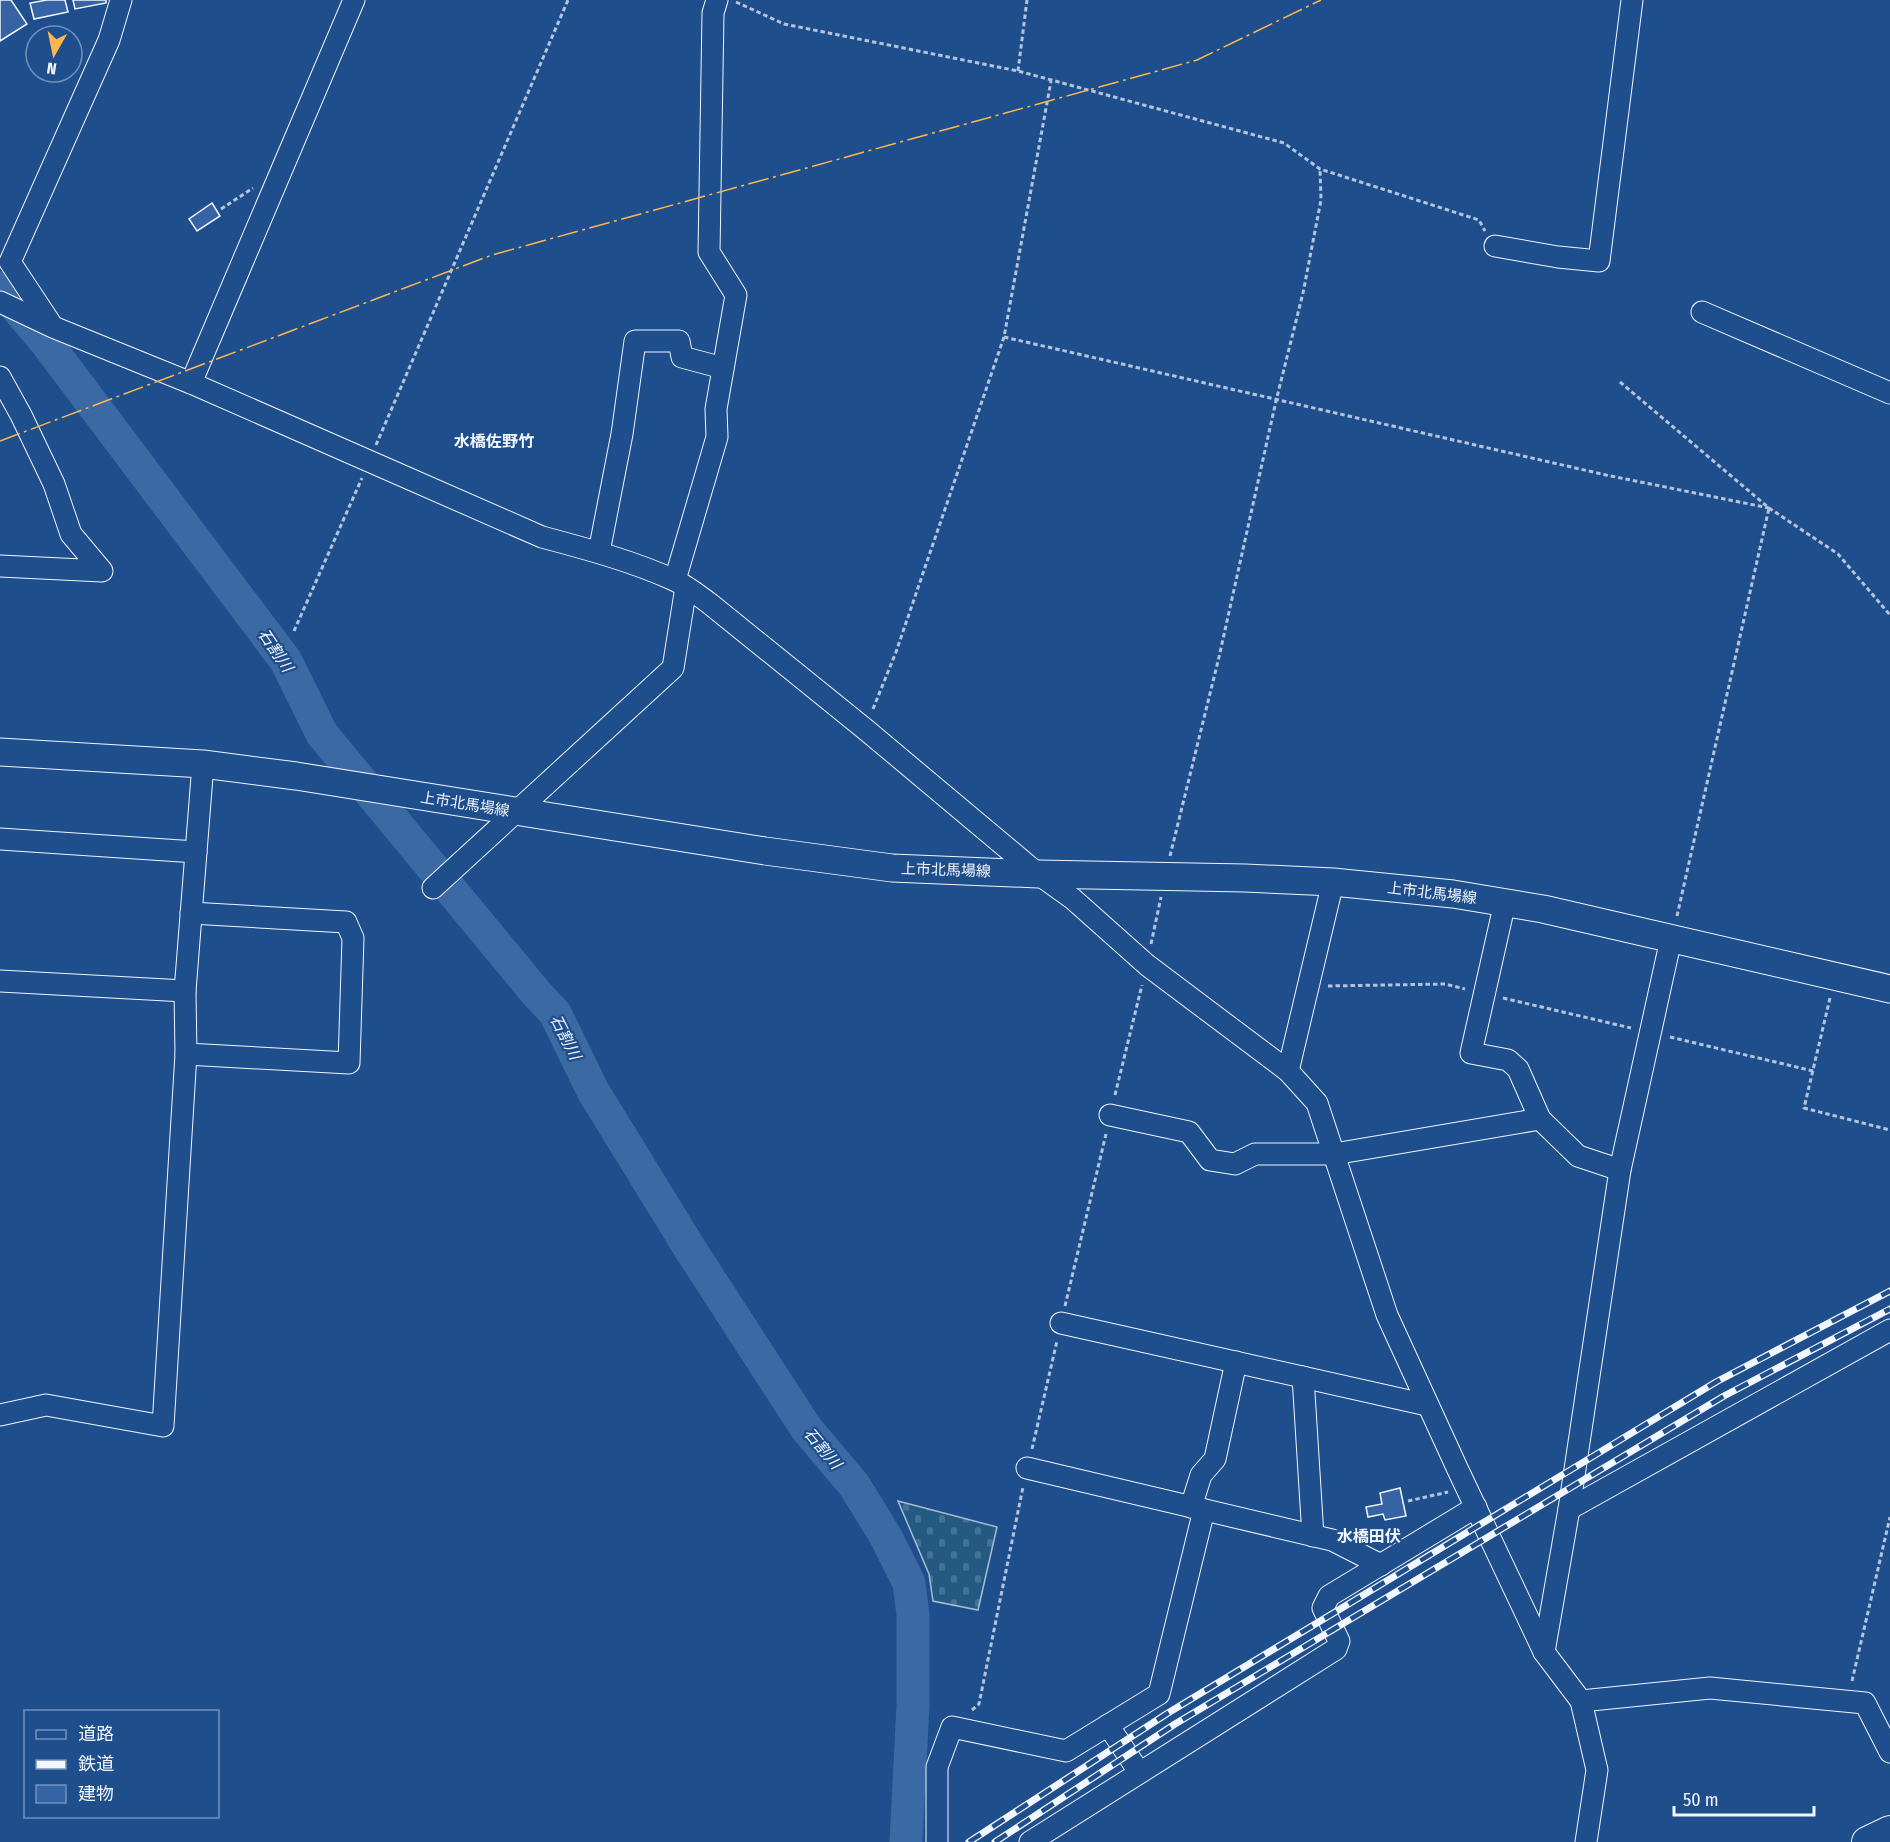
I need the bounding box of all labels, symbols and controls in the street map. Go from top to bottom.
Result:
north arrow [24,24,84,84]
text: N [46,58,58,78]
district label: 水橋佐野竹 [454,432,534,451]
water label: 石割川 [254,625,298,677]
street label: 上市北馬場線 [419,788,511,820]
street label: 上市北馬場線 [901,859,991,881]
street label: 上市北馬場線 [1386,879,1478,907]
water label: 石割川 [546,1012,586,1065]
water label: 石割川 [800,1424,847,1474]
district label: 水橋田伏 [1337,1527,1401,1546]
legend [24,1710,219,1818]
text: 道路 [78,1723,114,1745]
text: 鉄道 [78,1753,114,1775]
scale bar [1674,1779,1814,1817]
text: 建物 [78,1783,114,1805]
text: 50 m [1683,1789,1719,1811]

